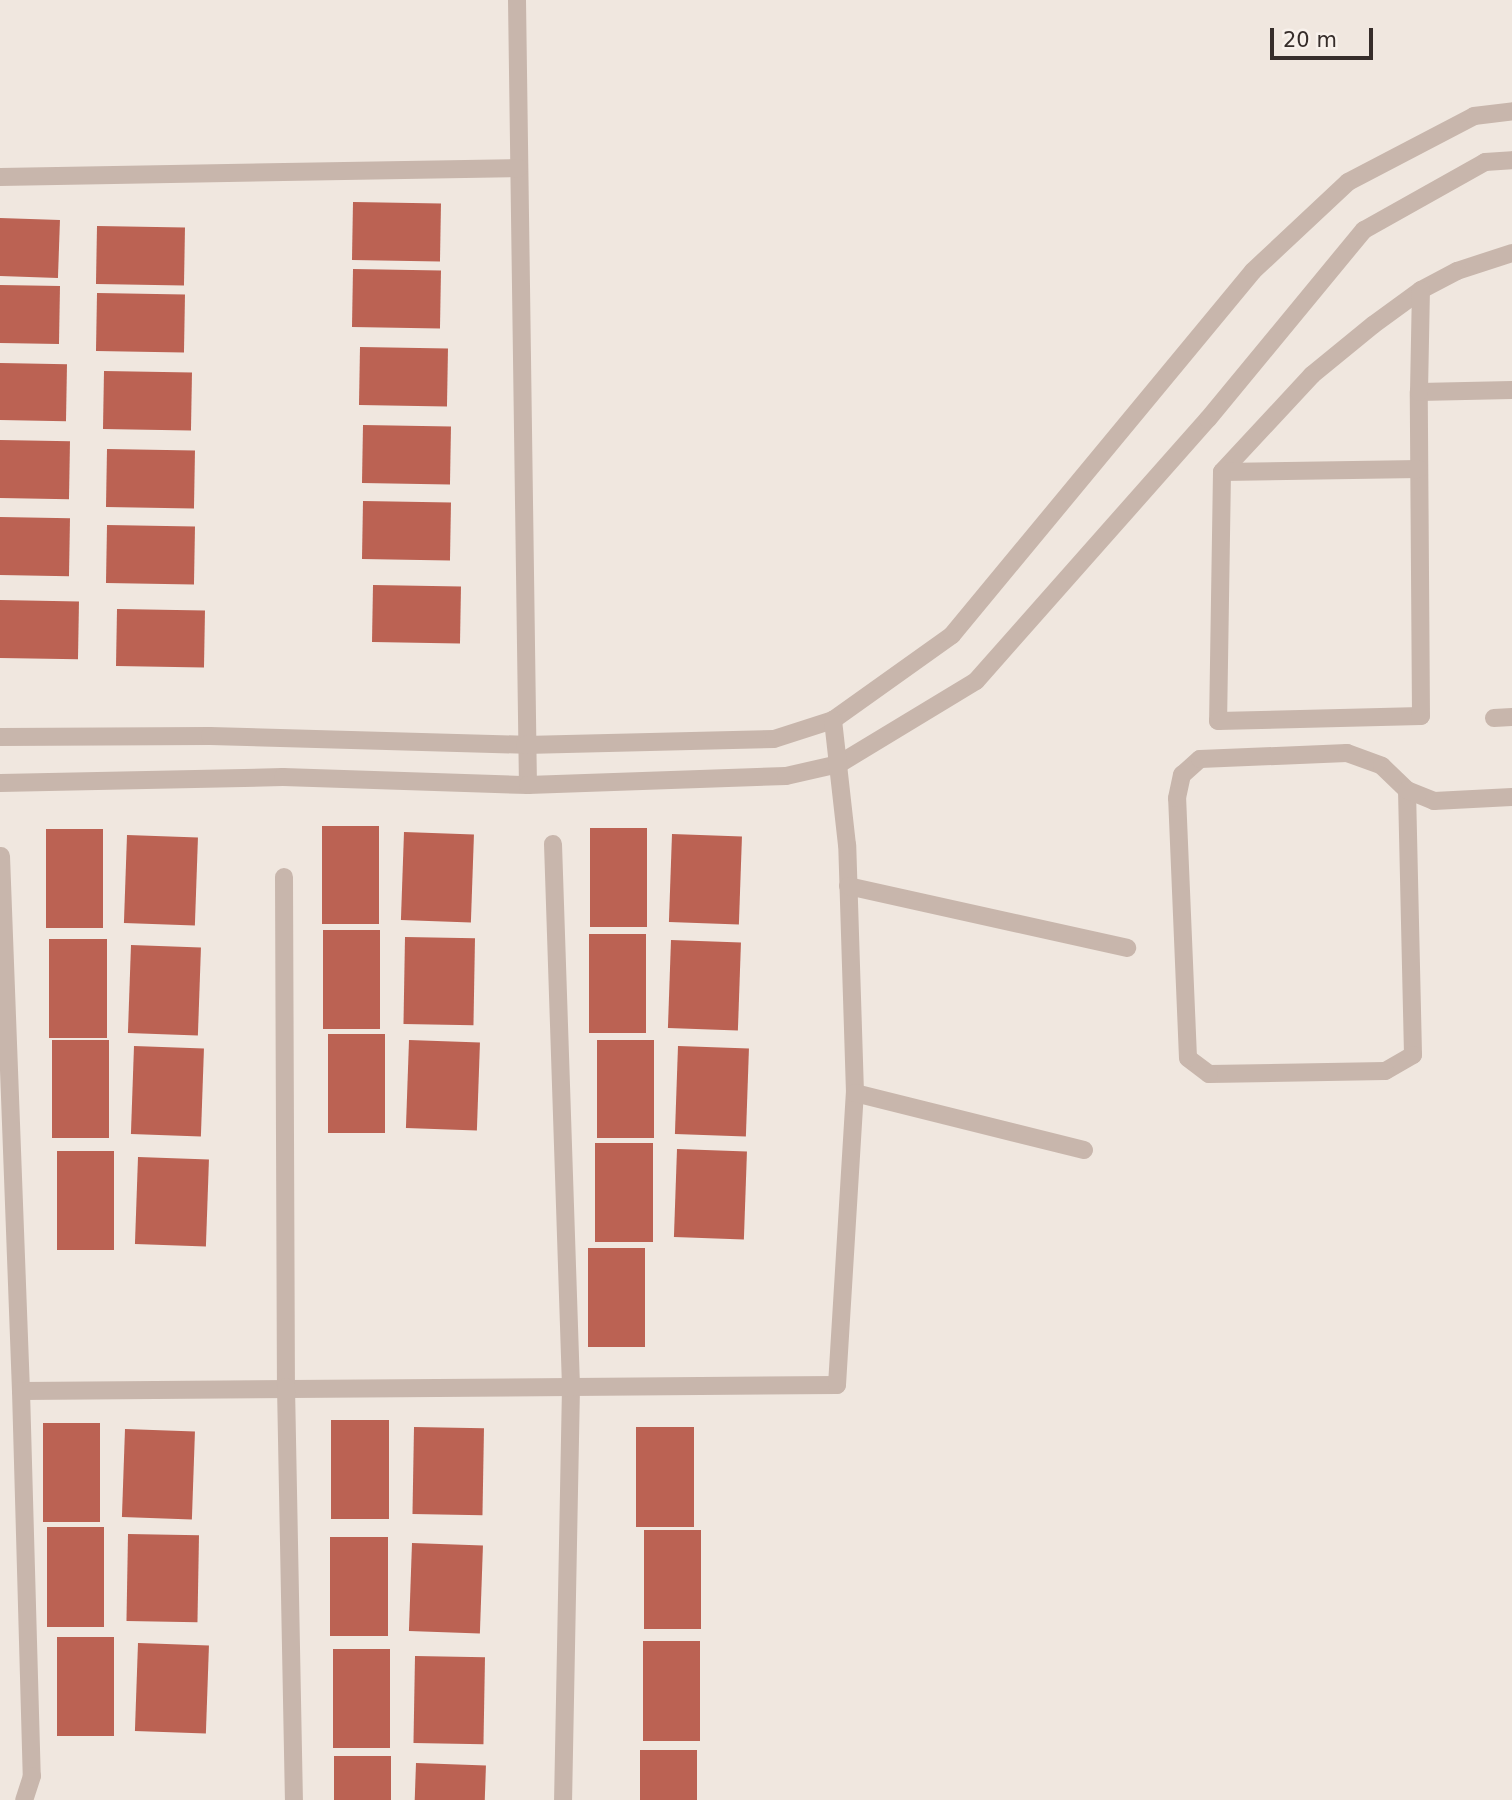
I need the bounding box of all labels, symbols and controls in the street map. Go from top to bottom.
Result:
scale bar [1274,14,1377,58]
text: 20 m [1283,28,1337,52]

